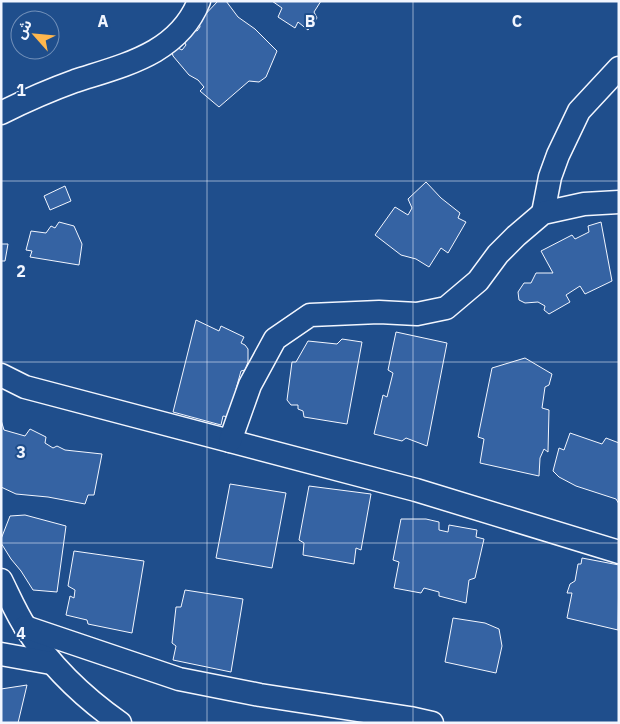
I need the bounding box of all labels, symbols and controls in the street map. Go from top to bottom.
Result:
north arrow [10,10,60,60]
text: A [98,11,109,31]
text: B [305,11,316,31]
text: C [512,11,522,31]
text: ش [11,16,36,42]
text: 1 [16,80,26,100]
text: 2 [16,261,26,281]
text: 3 [16,442,26,462]
text: 4 [16,623,26,643]

